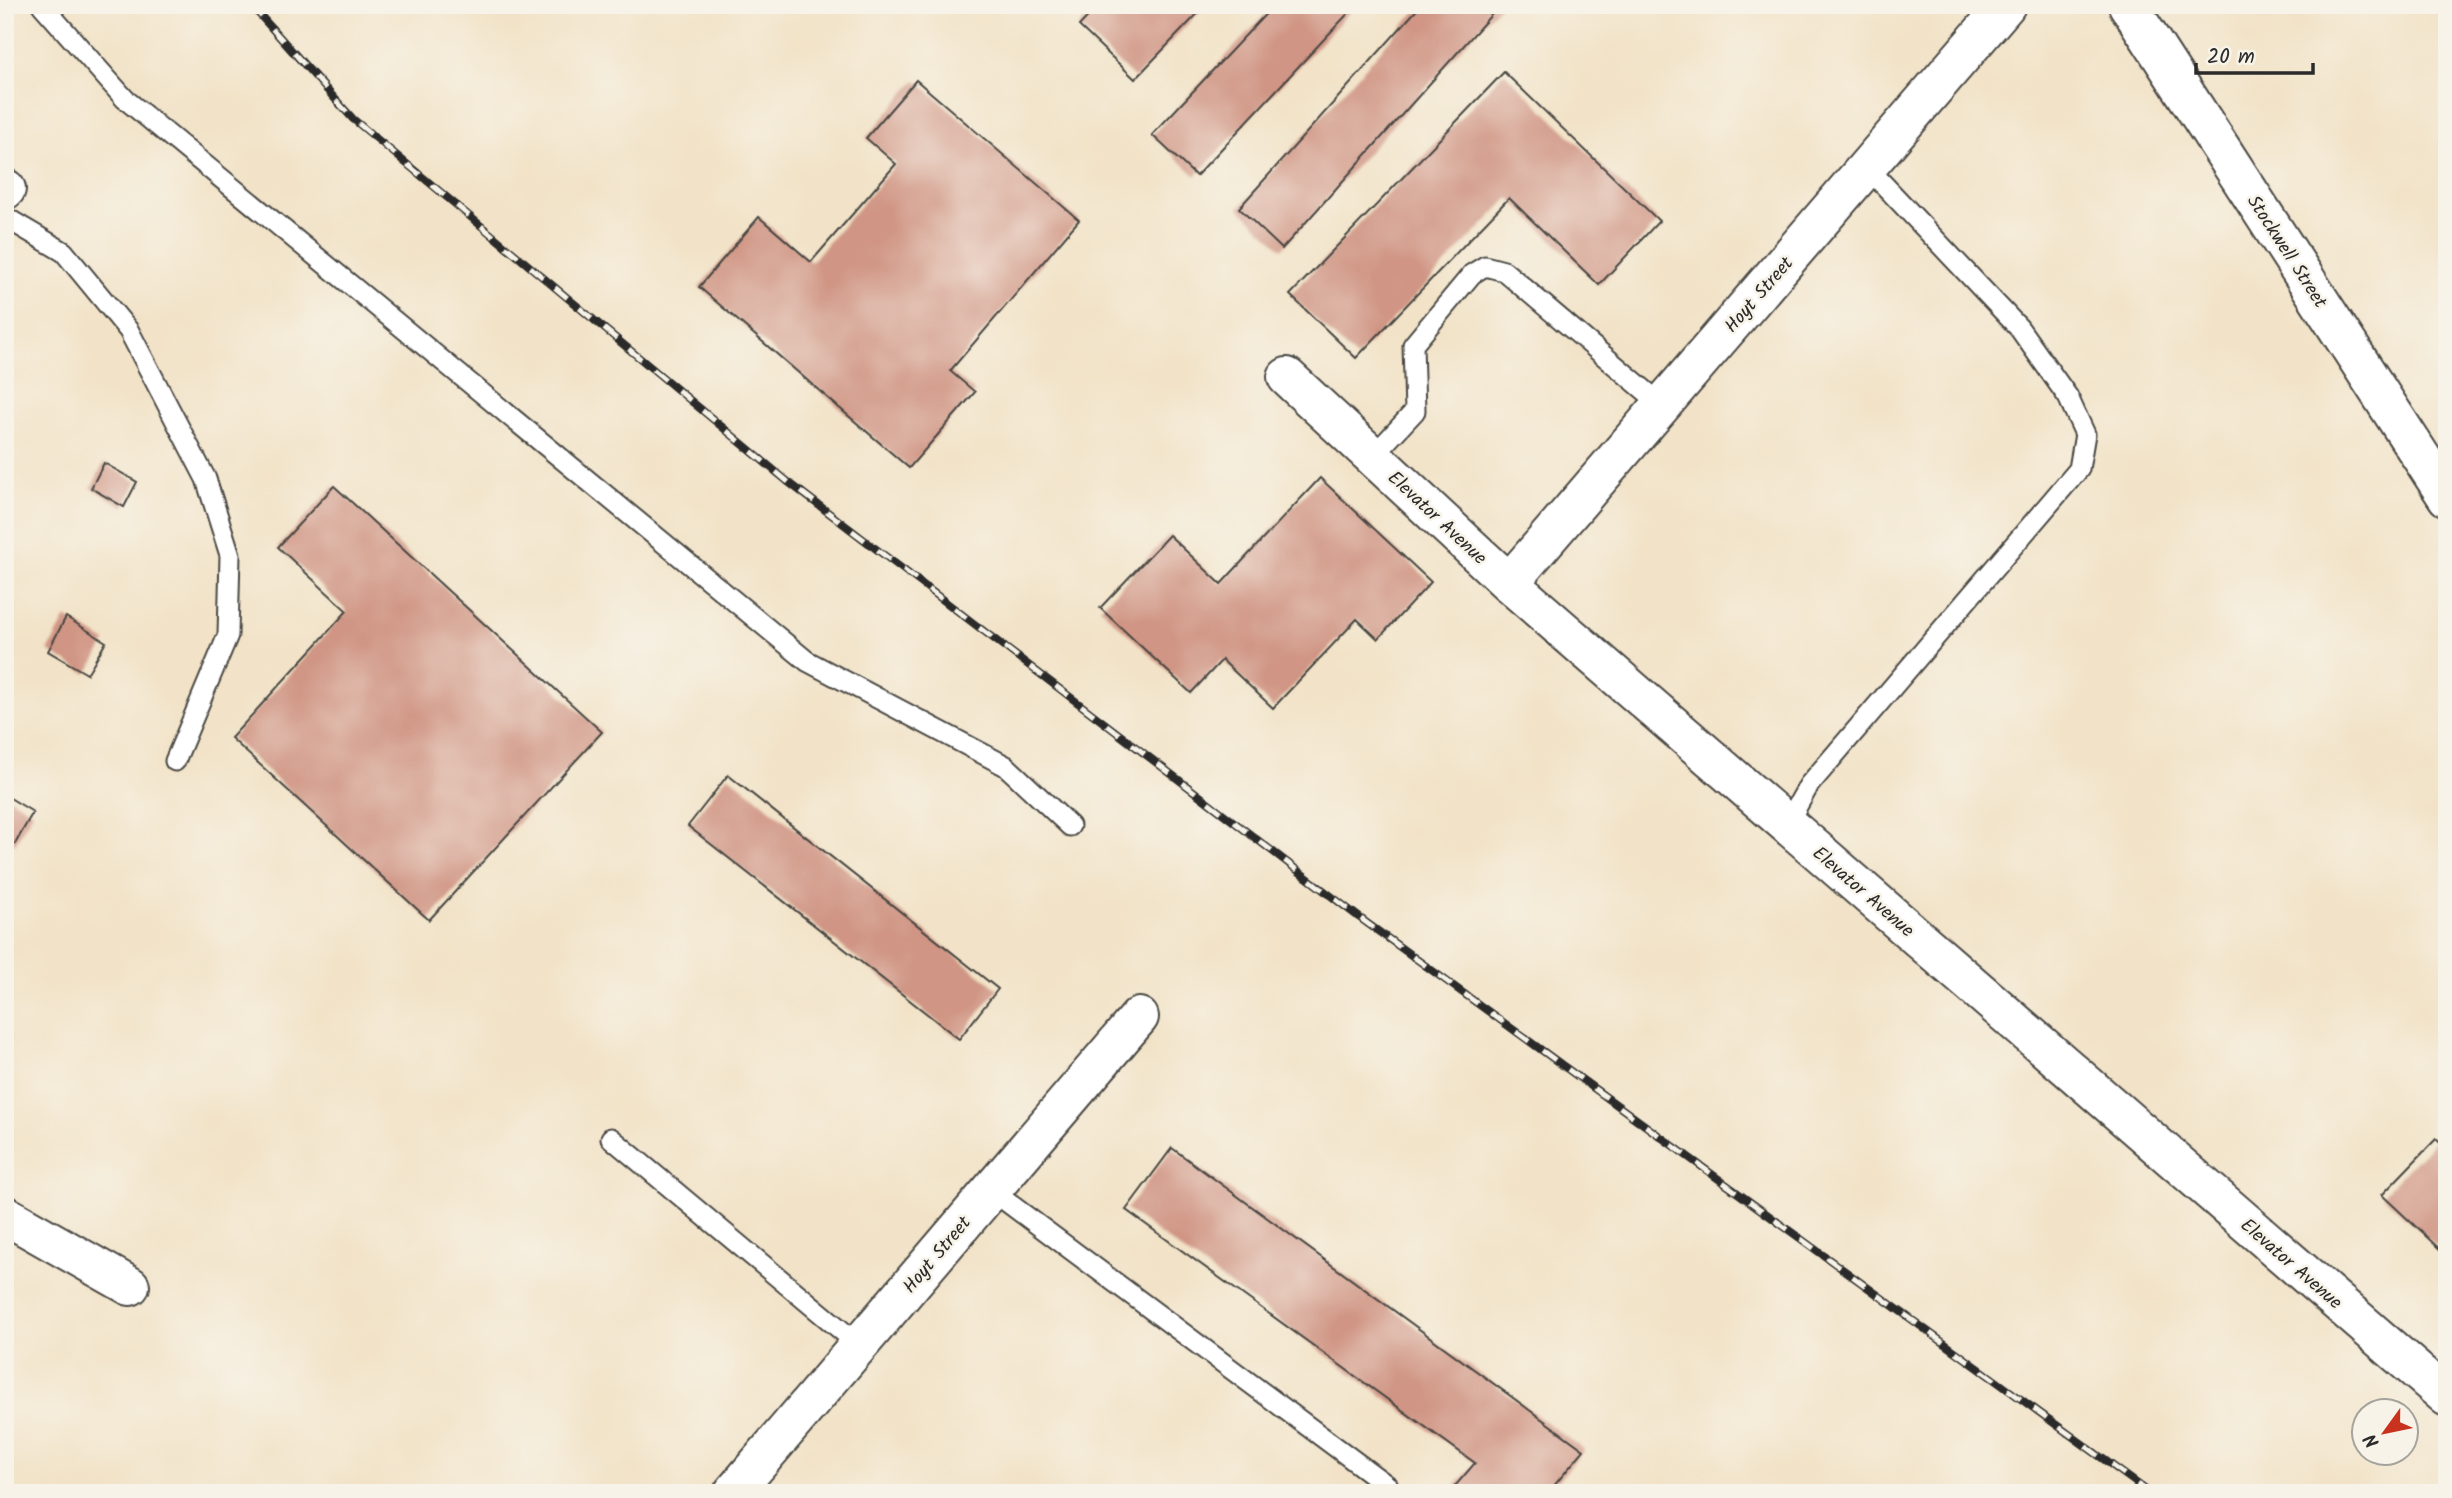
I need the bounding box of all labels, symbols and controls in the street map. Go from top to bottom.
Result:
scale bar [2196,32,2314,76]
text: 20 m [2207,41,2255,74]
street label: Stockwell Street [2238,189,2335,315]
street label: Hoyt Street [1718,250,1802,340]
street label: Elevator Avenue [1380,464,1494,573]
street label: Elevator Avenue [1805,840,1921,946]
street label: Hoyt Street [896,1209,979,1301]
street label: Elevator Avenue [2233,1212,2349,1318]
north arrow [2350,1396,2420,1466]
text: N [2357,1427,2388,1453]

